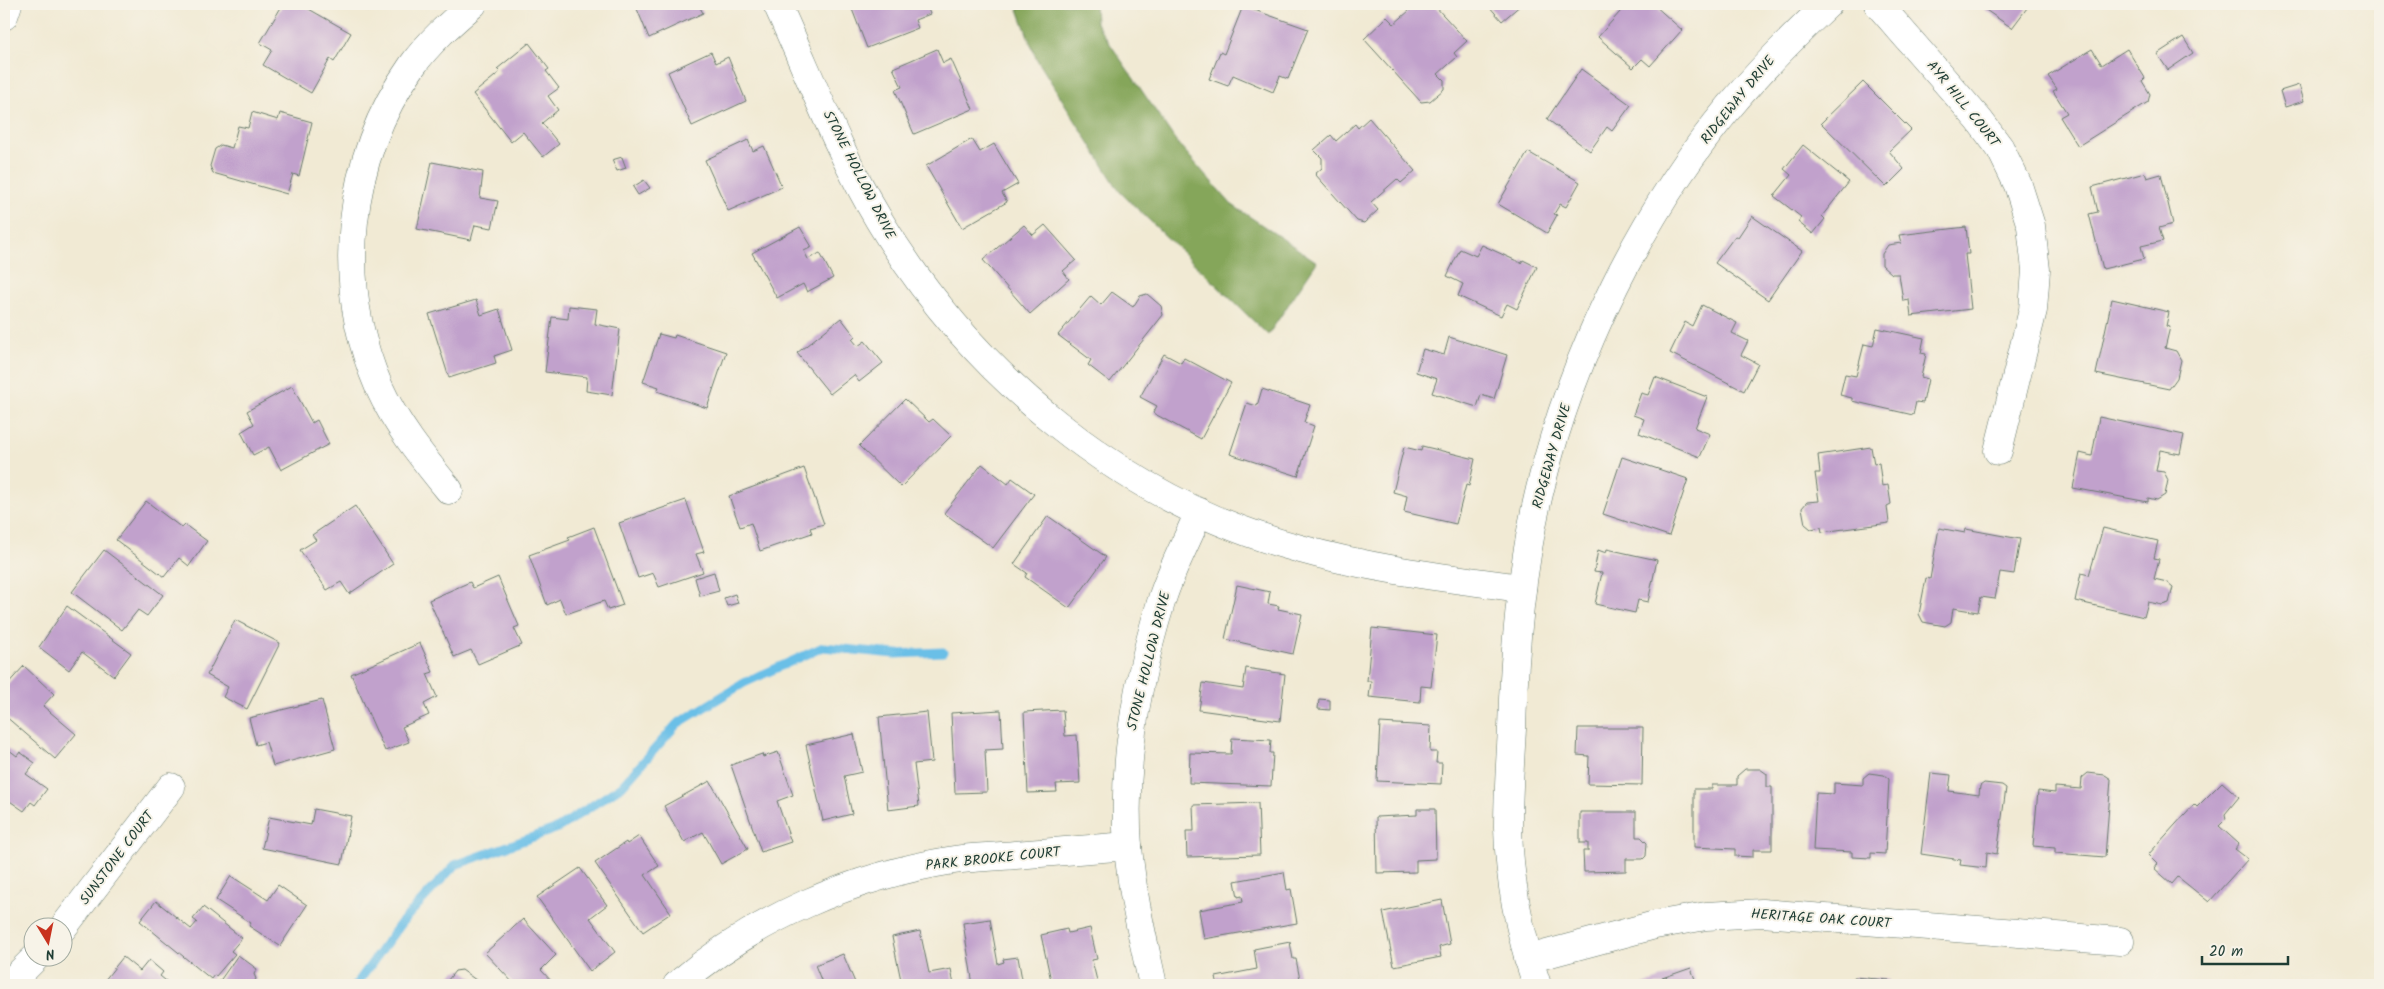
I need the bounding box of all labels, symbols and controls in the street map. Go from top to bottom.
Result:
street label: RIDGEWAY DRIVE [1695,50,1781,149]
street label: AYR HILL COURT [1921,56,2006,153]
street label: STONE HOLLOW DRIVE [817,107,901,244]
street label: RIDGEWAY DRIVE [1526,400,1578,511]
street label: STONE HOLLOW DRIVE [1121,588,1177,733]
street label: SUNSTONE COURT [74,805,161,910]
street label: PARK BROOKE COURT [924,841,1063,877]
street label: HERITAGE OAK COURT [1750,903,1893,935]
north arrow [22,916,72,966]
scale bar [2202,934,2288,966]
text: 20 m [2209,940,2243,964]
text: N [44,942,56,965]

